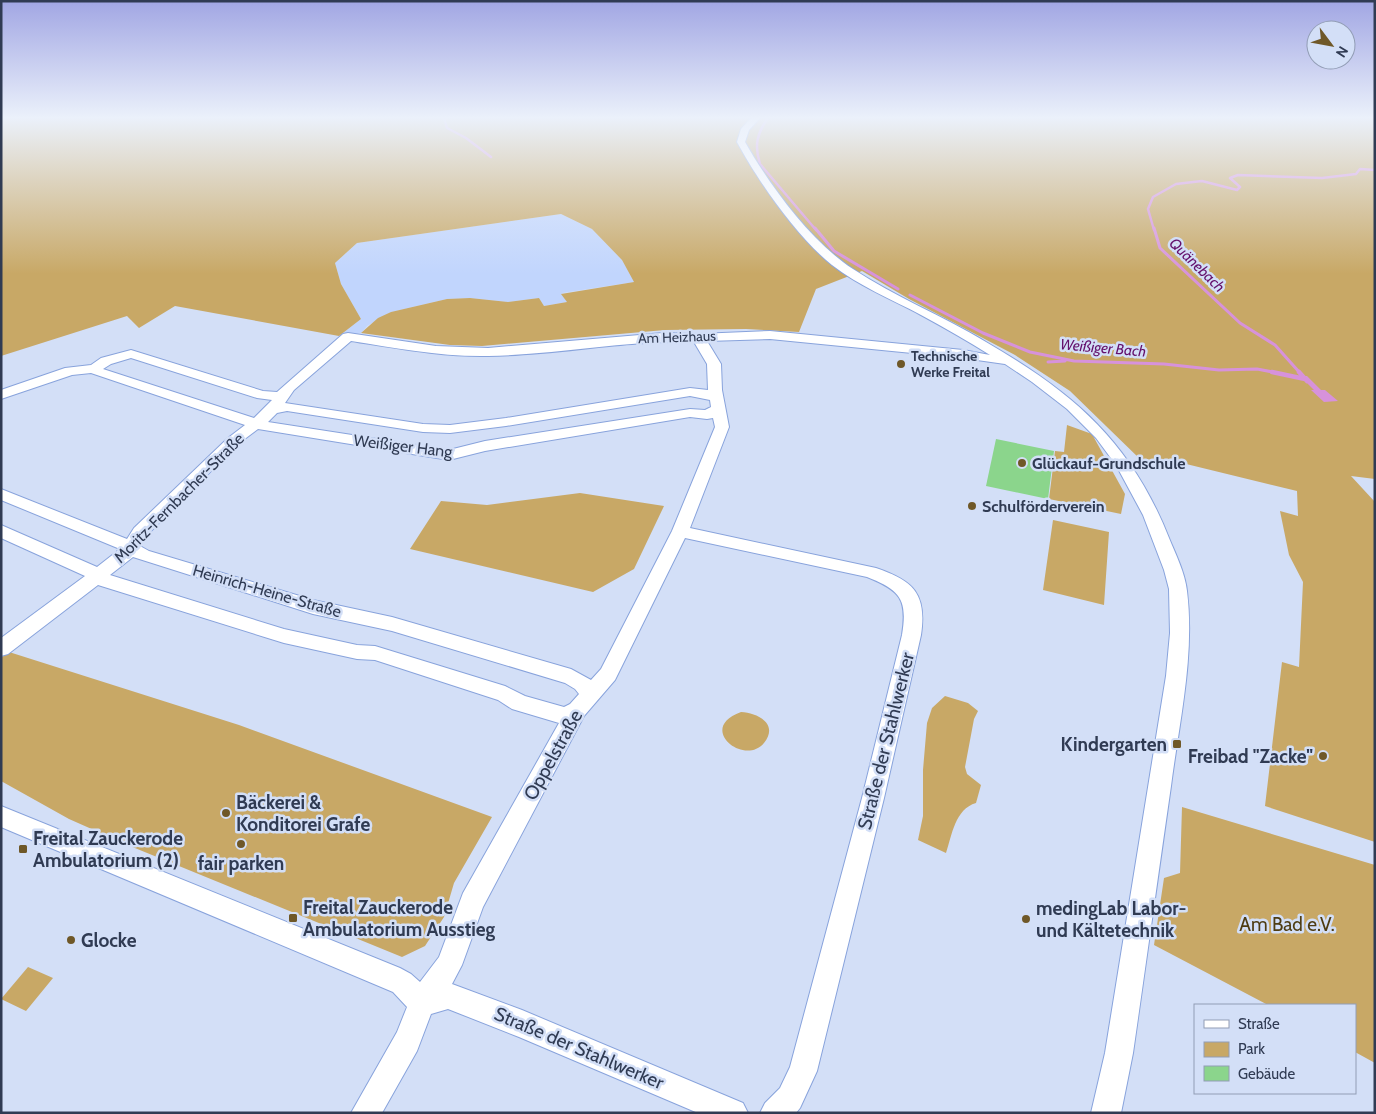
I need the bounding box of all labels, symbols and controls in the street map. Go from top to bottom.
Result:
north arrow [1306,20,1356,70]
text: N [1332,43,1352,61]
water label: Quänebach [1165,234,1229,296]
street label: Am Heizhaus [638,327,716,347]
water label: Weißiger Bach [1059,335,1147,361]
place label: Technische Werke Freital [911,347,990,381]
marker: Technische Werke Freital [895,358,907,370]
street label: Moritz-Fernbacher-Straße [110,429,248,567]
street label: Weißiger Hang [353,431,454,462]
place label: Glückauf-Grundschule [1032,454,1186,473]
marker: Glückauf-Grundschule [1016,457,1028,469]
place label: Schulförderverein [982,497,1105,516]
marker: Schulförderverein [966,500,978,512]
street label: Heinrich-Heine-Straße [191,561,343,621]
street label: Straße der Stahlwerker [853,650,919,832]
street label: Oppelstraße [519,706,587,804]
place label: Kindergarten [1061,733,1167,756]
marker: Kindergarten [1171,738,1183,750]
place label: Freibad "Zacke" [1188,745,1313,768]
marker: Freibad "Zacke" [1317,750,1329,762]
place label: Bäckerei & Konditorei Grafe [236,791,370,836]
marker: Bäckerei & Konditorei Grafe [220,807,232,819]
place label: Freital Zauckerode Ambulatorium (2) [33,827,183,872]
marker: fair parken [235,838,247,850]
marker: Freital Zauckerode Ambulatorium (2) [17,843,29,855]
place label: fair parken [198,852,284,875]
place label: Freital Zauckerode Ambulatorium Ausstieg [303,896,496,941]
place label: medingLab Labor- und Kältetechnik [1036,897,1186,942]
marker: Freital Zauckerode Ambulatorium Ausstieg [287,912,299,924]
marker: medingLab Labor- und Kältetechnik [1020,913,1032,925]
park label: Am Bad e.V. [1239,913,1335,936]
place label: Glocke [81,929,137,952]
marker: Glocke [65,934,77,946]
street label: Straße der Stahlwerker [491,1002,667,1094]
legend [1194,1004,1356,1094]
text: Straße [1238,1015,1280,1033]
text: Park [1238,1040,1265,1058]
text: Gebäude [1238,1065,1295,1083]

